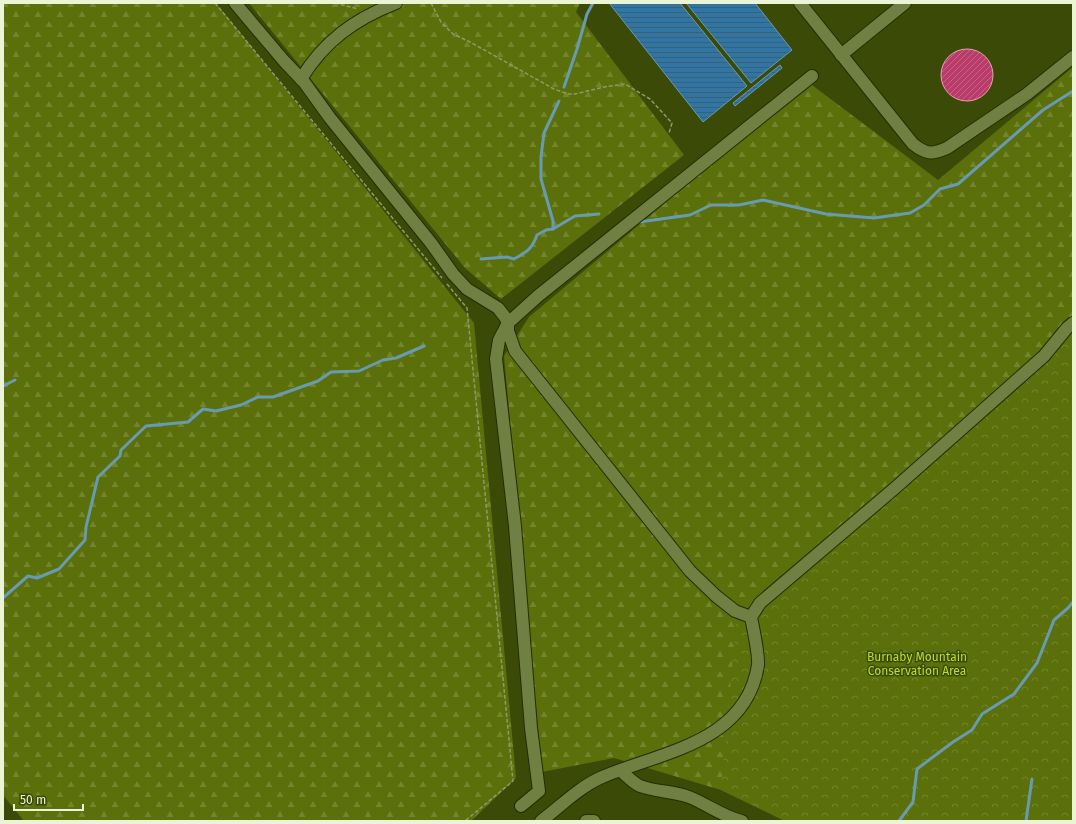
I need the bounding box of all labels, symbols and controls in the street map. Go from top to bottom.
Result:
park label: Burnaby Mountain Conservation Area [867,650,967,678]
scale bar [14,786,83,812]
text: 50 m [20,793,46,807]

